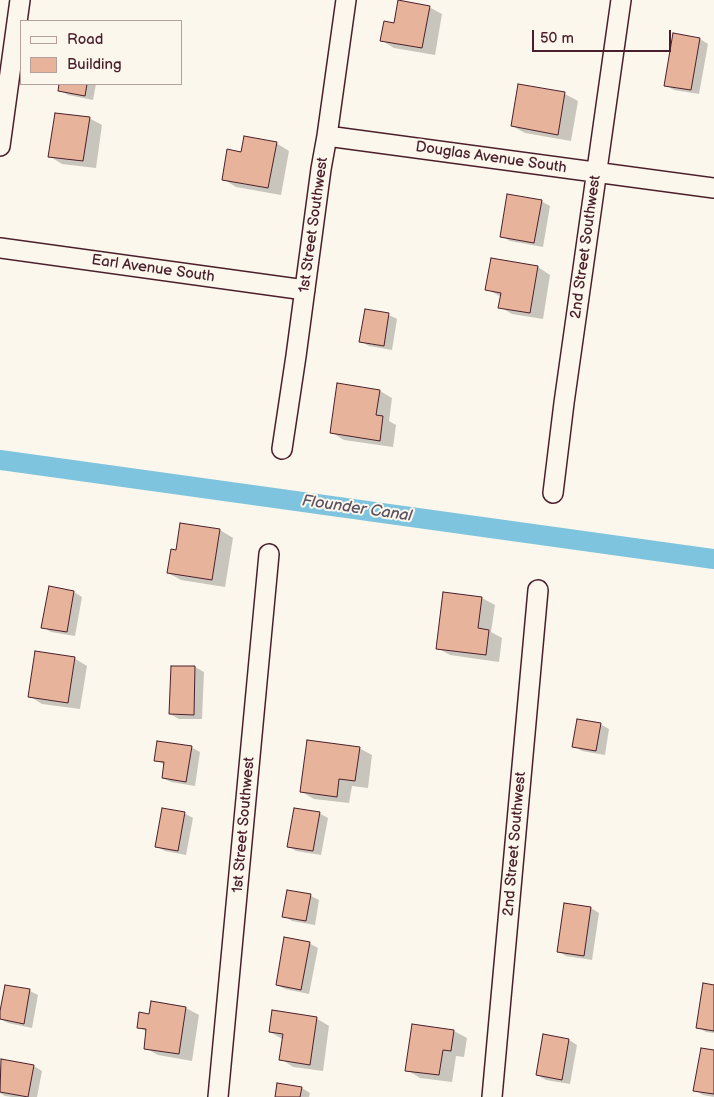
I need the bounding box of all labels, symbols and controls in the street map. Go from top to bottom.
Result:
legend [20,20,182,85]
scale bar [534,20,673,52]
text: 50 m [540,29,574,48]
text: Road [67,30,103,49]
text: Building [67,55,122,74]
street label: Douglas Avenue South [414,138,568,178]
street label: 1st Street Southwest [296,156,332,294]
street label: 2nd Street Southwest [567,174,605,320]
street label: Earl Avenue South [90,251,216,287]
water label: Flounder Canal [301,492,413,526]
street label: 1st Street Southwest [229,756,259,894]
street label: 2nd Street Southwest [500,771,530,917]

